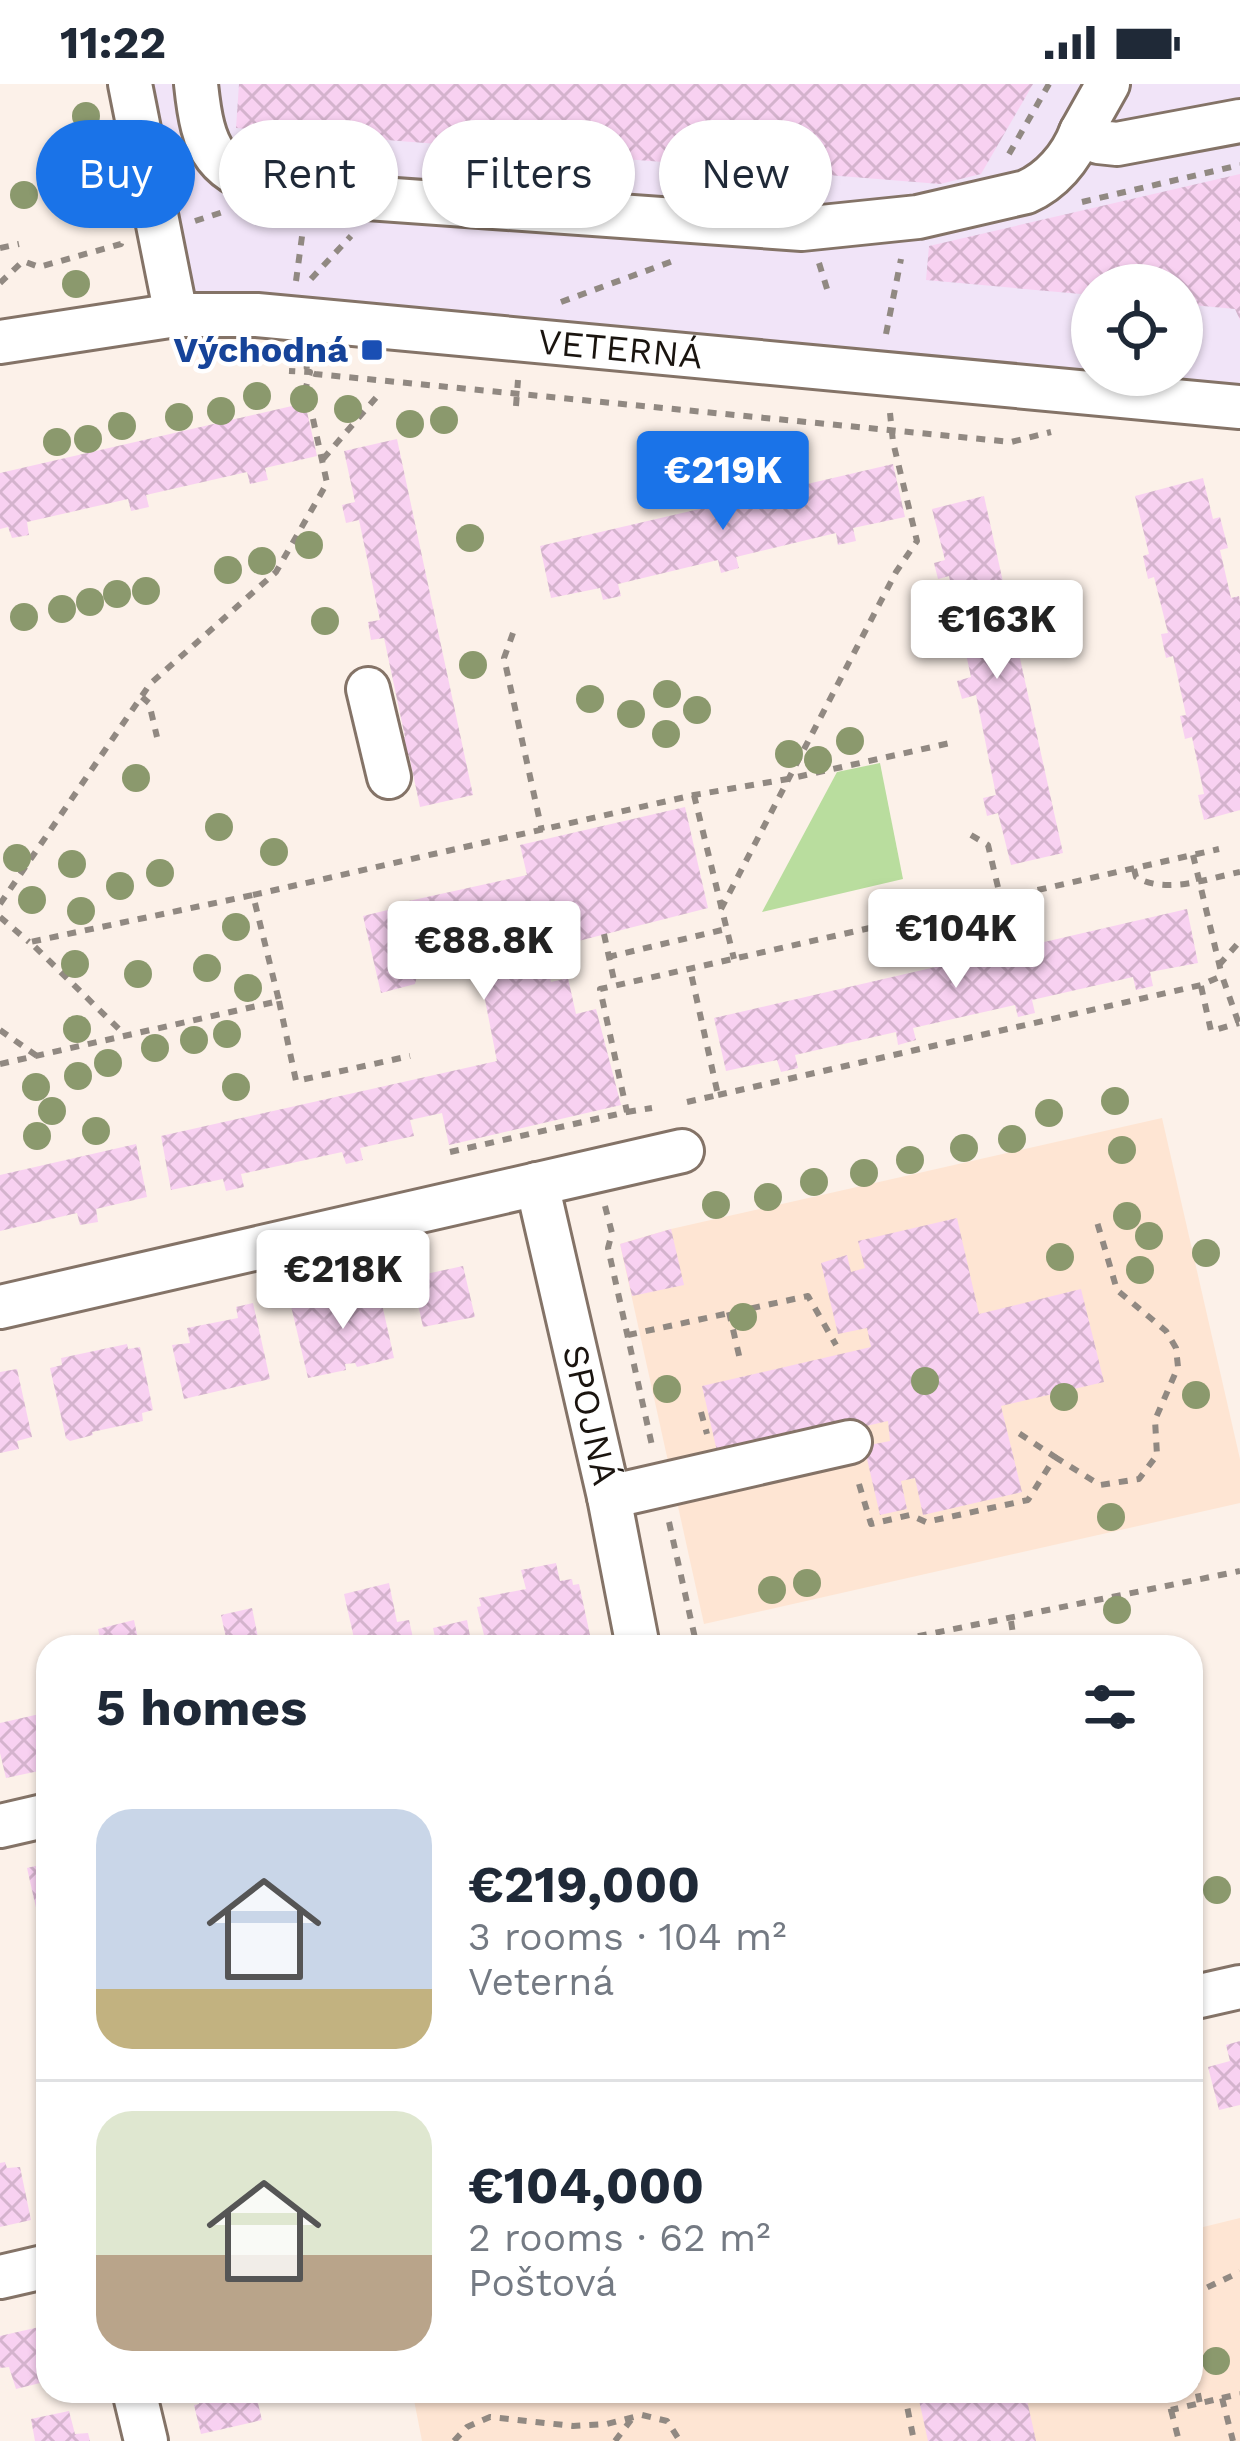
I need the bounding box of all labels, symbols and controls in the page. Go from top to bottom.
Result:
text: 11:22 [60,16,166,69]
chip: Buy [36,120,195,228]
chip: Rent [219,120,398,228]
chip: Filters [422,120,635,228]
chip: New [659,120,832,228]
map controls [1071,264,1203,396]
button: locate [1071,264,1203,396]
street label: VETERNÁ [536,320,705,378]
place label: Východná [174,329,348,371]
marker: Východná [359,337,385,363]
pin: €219K [639,431,807,533]
text: €219K [664,447,782,492]
pin: €163K [913,580,1081,682]
text: €163K [938,596,1056,641]
pin: €104K [872,889,1040,991]
pin: €88.8K [386,901,582,1003]
text: €104K [895,905,1017,950]
text: €88.8K [414,917,554,962]
pin: €218K [259,1230,427,1332]
text: €218K [284,1246,402,1291]
street label: SPOJNÁ [554,1341,627,1489]
icon: filters [1077,1674,1143,1740]
text: 5 homes [96,1678,307,1737]
text: €219,000 [468,1855,700,1914]
icon: home [192,1857,336,2001]
text: 3 rooms · 104 m² [468,1914,786,1959]
text: Veterná [468,1959,614,2004]
text: €104,000 [468,2156,704,2215]
icon: home [192,2159,336,2303]
text: 2 rooms · 62 m² [468,2215,770,2260]
text: Poštová [468,2260,617,2305]

